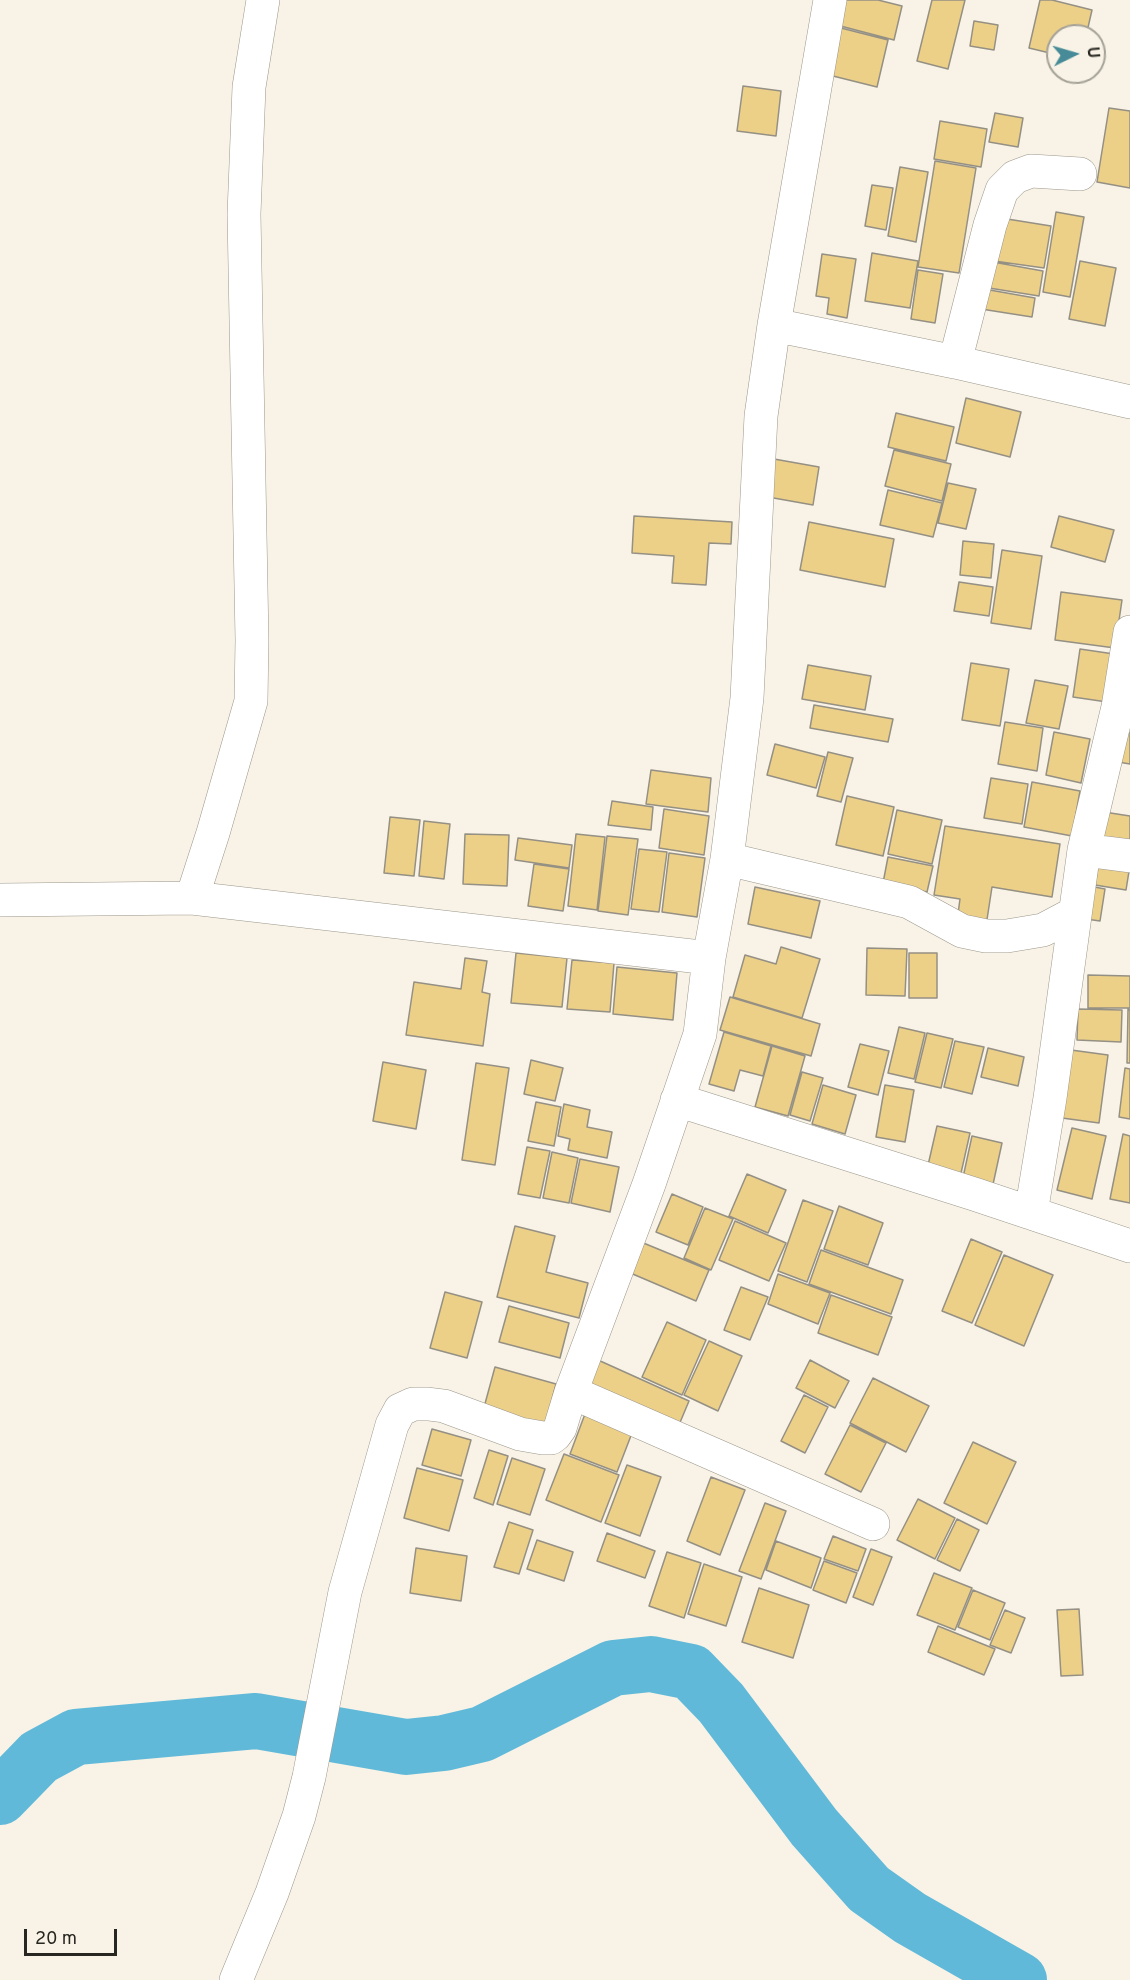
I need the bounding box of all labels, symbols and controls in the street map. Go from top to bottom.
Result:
north arrow [1046,24,1106,84]
text: U [1081,46,1102,59]
scale bar [27,1917,120,1955]
text: 20 m [35,1928,77,1951]

